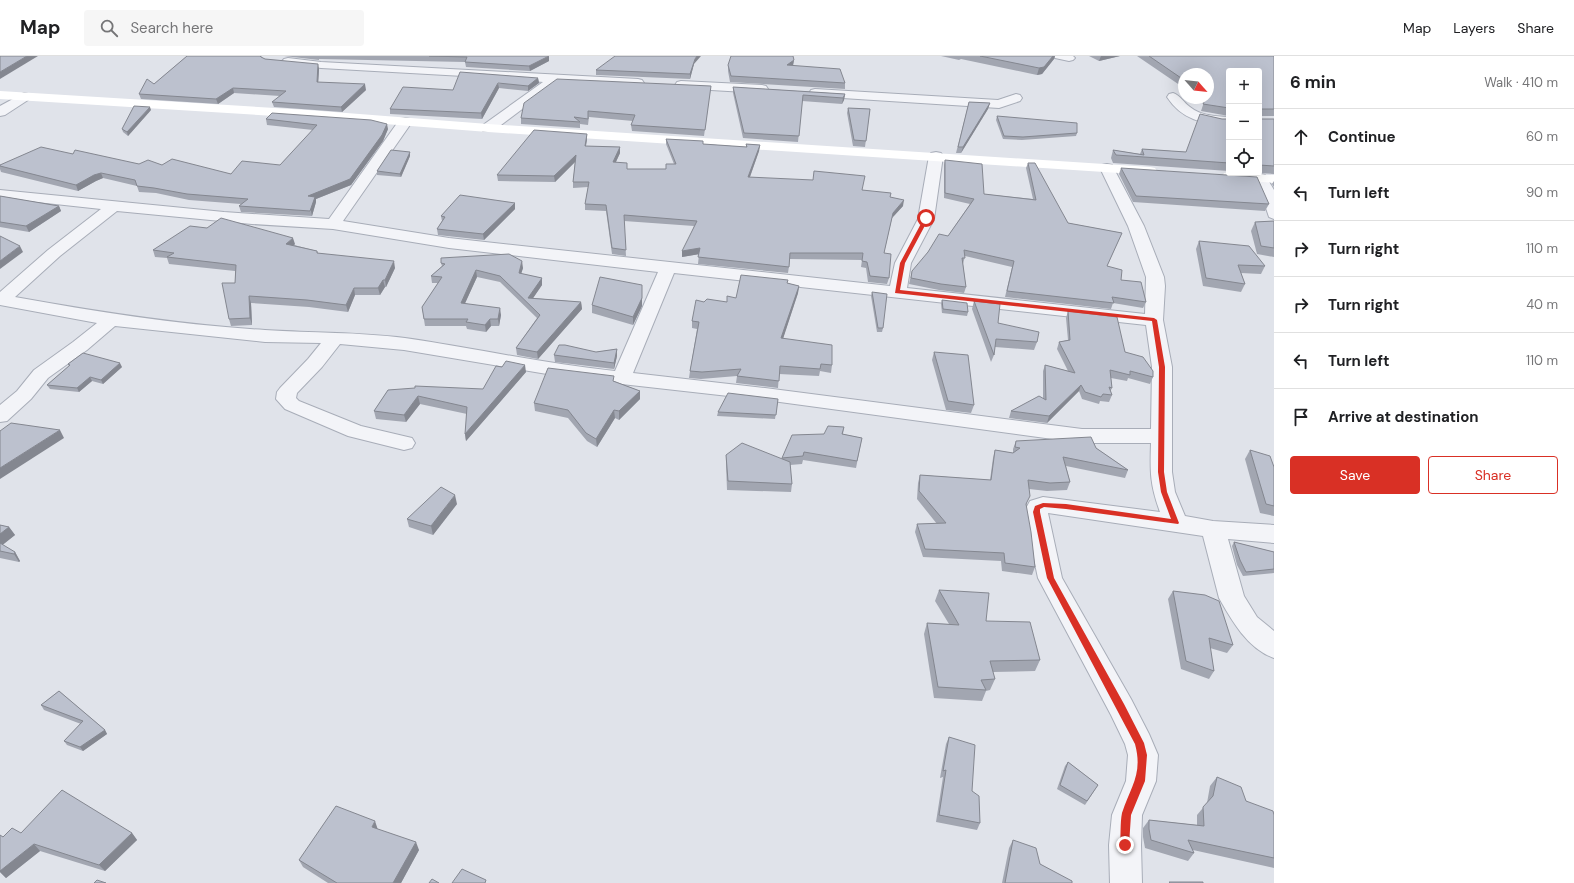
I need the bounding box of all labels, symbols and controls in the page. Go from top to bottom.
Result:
search box [84,10,364,46]
text: Map [20,15,60,40]
icon: search [98,17,120,39]
text: Search here [130,18,213,38]
text: Map [1403,19,1431,37]
text: Layers [1453,19,1495,37]
text: Share [1517,19,1554,37]
north arrow [1178,68,1214,104]
map controls [1226,68,1262,176]
button: + [1226,68,1262,104]
text: 6 min [1290,71,1336,93]
text: Walk · 410 m [1484,74,1558,91]
button: − [1226,104,1262,140]
icon: ahead [1290,126,1312,148]
text: Continue [1328,127,1396,147]
text: 60 m [1526,128,1558,145]
button: locate [1226,140,1262,176]
icon: left [1290,182,1312,204]
text: Turn left [1328,183,1389,203]
text: 90 m [1526,184,1558,201]
route start [917,209,935,227]
icon: right [1290,238,1312,260]
text: Turn right [1328,239,1399,259]
text: 110 m [1526,240,1558,257]
icon: right [1290,294,1312,316]
text: Turn right [1328,295,1399,315]
text: 40 m [1526,296,1558,313]
icon: left [1290,350,1312,372]
text: Turn left [1328,351,1389,371]
text: 110 m [1526,352,1558,369]
icon: arrive [1290,406,1312,428]
text: Arrive at destination [1328,407,1479,427]
button: Save [1290,456,1420,494]
button: Share [1428,456,1558,494]
route end [1116,836,1134,854]

